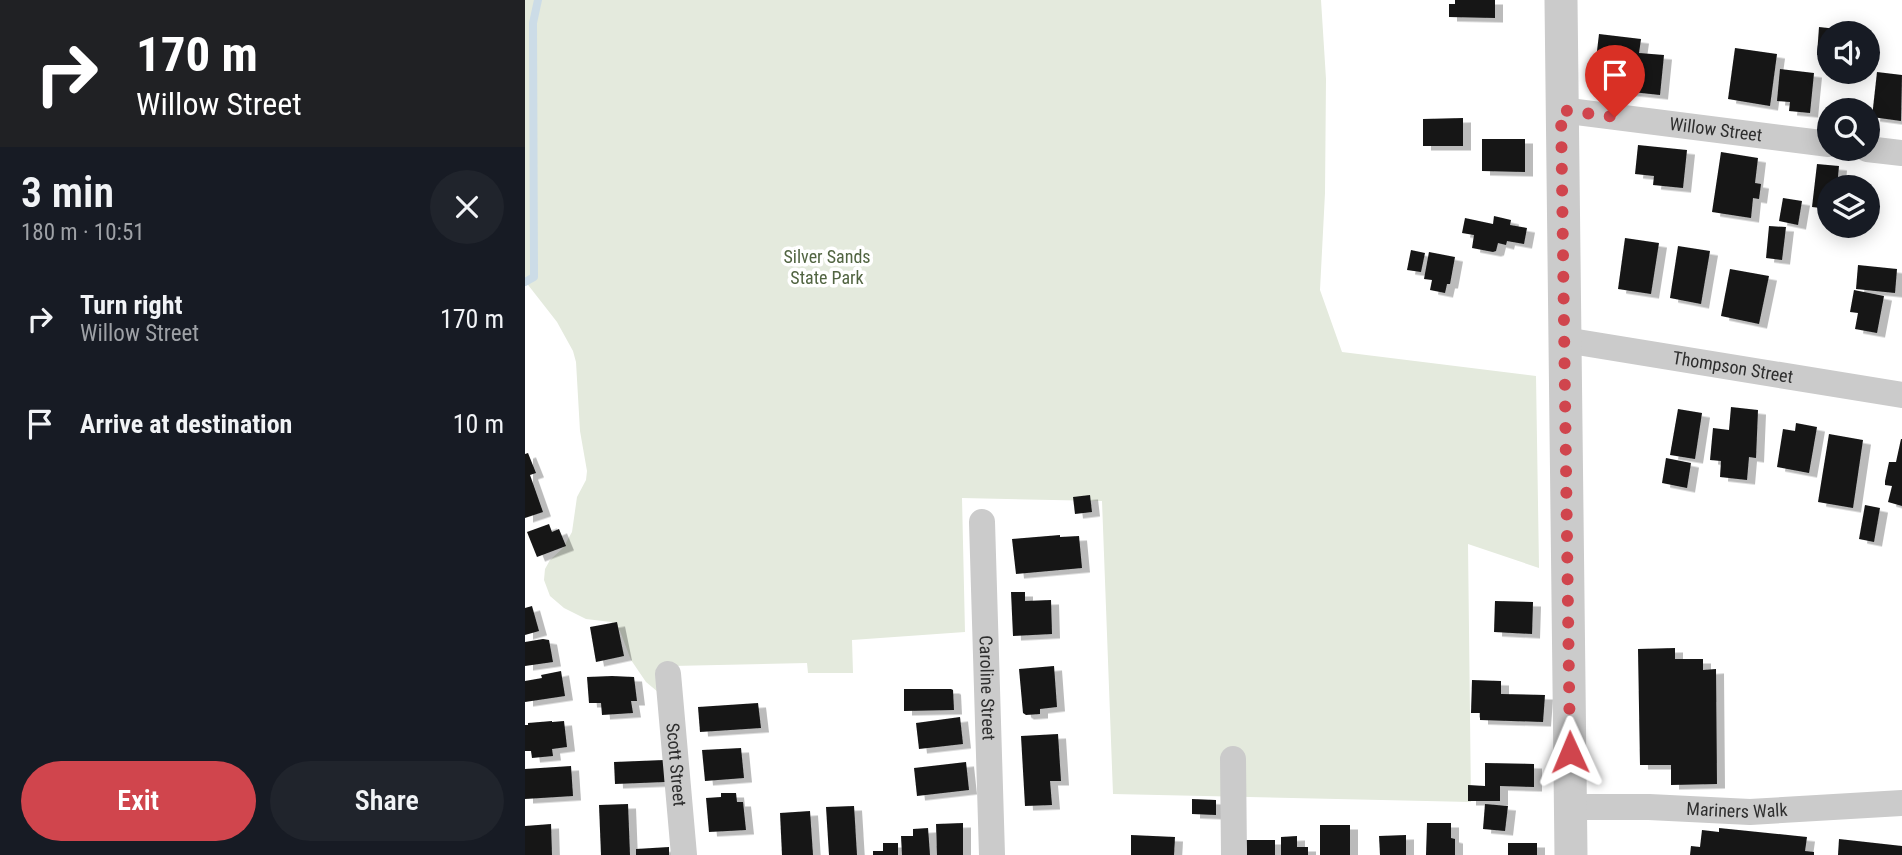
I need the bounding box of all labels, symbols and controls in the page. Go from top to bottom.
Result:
map controls [1817,21,1880,238]
button: sound [1817,21,1880,84]
text: 170 m [136,26,258,83]
icon: right [21,28,112,119]
pin [1585,45,1645,117]
icon: arrive [1596,56,1634,94]
text: Willow Street [136,85,302,123]
button: search [1817,98,1880,161]
street label: Willow Street [1668,113,1763,145]
text: 3 min [21,168,114,217]
button: close [430,170,504,244]
button: layers [1817,175,1880,238]
text: 180 m · 10:51 [21,219,145,246]
park label: Silver Sands State Park [783,246,871,288]
text: Turn right [80,290,182,320]
icon: right [21,300,59,338]
text: 170 m [440,304,504,334]
text: Willow Street [80,320,199,347]
street label: Thompson Street [1671,347,1795,387]
icon: arrive [21,405,59,443]
text: Arrive at destination [80,409,292,439]
text: 10 m [453,409,504,439]
street label: Caroline Street [975,635,1000,741]
position arrow [1533,715,1607,789]
street label: Scott Street [662,722,691,807]
button: Exit [21,761,256,841]
button: Share [270,761,504,841]
street label: Mariners Walk [1686,798,1788,822]

